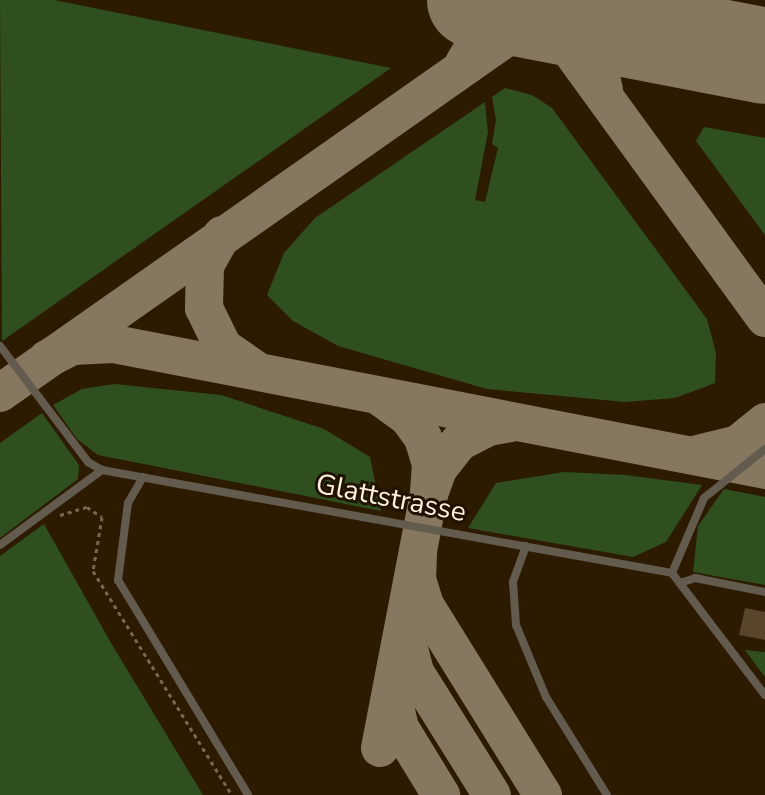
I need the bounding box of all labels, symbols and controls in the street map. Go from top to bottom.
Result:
street label: Glattstrasse [313,467,469,529]

